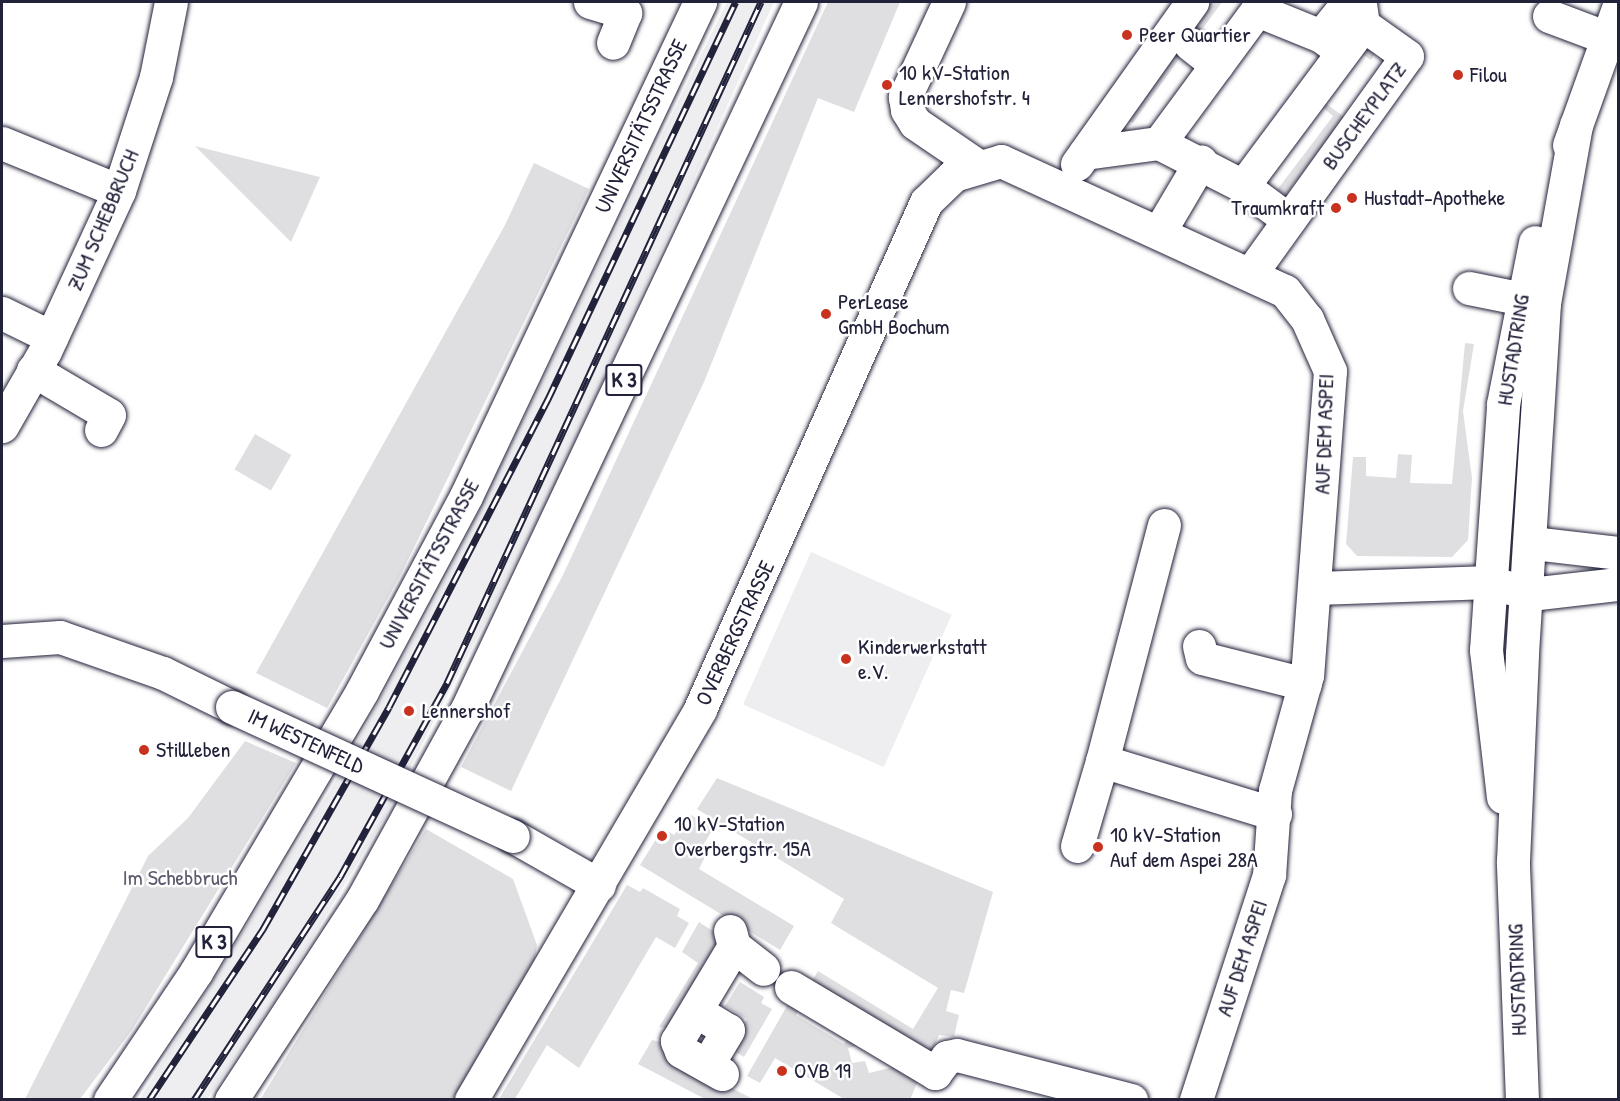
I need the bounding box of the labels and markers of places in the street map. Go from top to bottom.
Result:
place label: Peer Quartier [1139,22,1251,48]
marker: Peer Quartier [1120,28,1134,42]
place label: 10 kV-Station Lennershofstr. 4 [899,59,1030,110]
place label: Filou [1470,62,1507,88]
marker: Filou [1451,68,1465,82]
marker: 10 kV-Station Lennershofstr. 4 [880,78,894,92]
place label: Hustadt-Apotheke [1364,185,1505,211]
marker: Hustadt-Apotheke [1345,191,1359,205]
place label: Traumkraft [1231,195,1324,221]
marker: Traumkraft [1329,201,1343,215]
place label: PerLease GmbH Bochum [838,288,949,340]
marker: PerLease GmbH Bochum [819,307,833,321]
place label: Kinderwerkstatt e.V. [858,633,987,684]
marker: Kinderwerkstatt e.V. [839,652,853,666]
place label: Lennershof [422,698,511,724]
marker: Lennershof [400,702,418,720]
place label: Stillleben [156,737,230,763]
marker: Stillleben [137,743,151,757]
place label: 10 kV-Station Overbergstr. 15A [674,810,811,861]
place label: 10 kV-Station Auf dem Aspei 28A [1110,821,1258,872]
marker: 10 kV-Station Overbergstr. 15A [655,829,669,843]
marker: 10 kV-Station Auf dem Aspei 28A [1091,840,1105,854]
place label: OVB 19 [794,1058,851,1084]
marker: OVB 19 [775,1064,789,1078]

